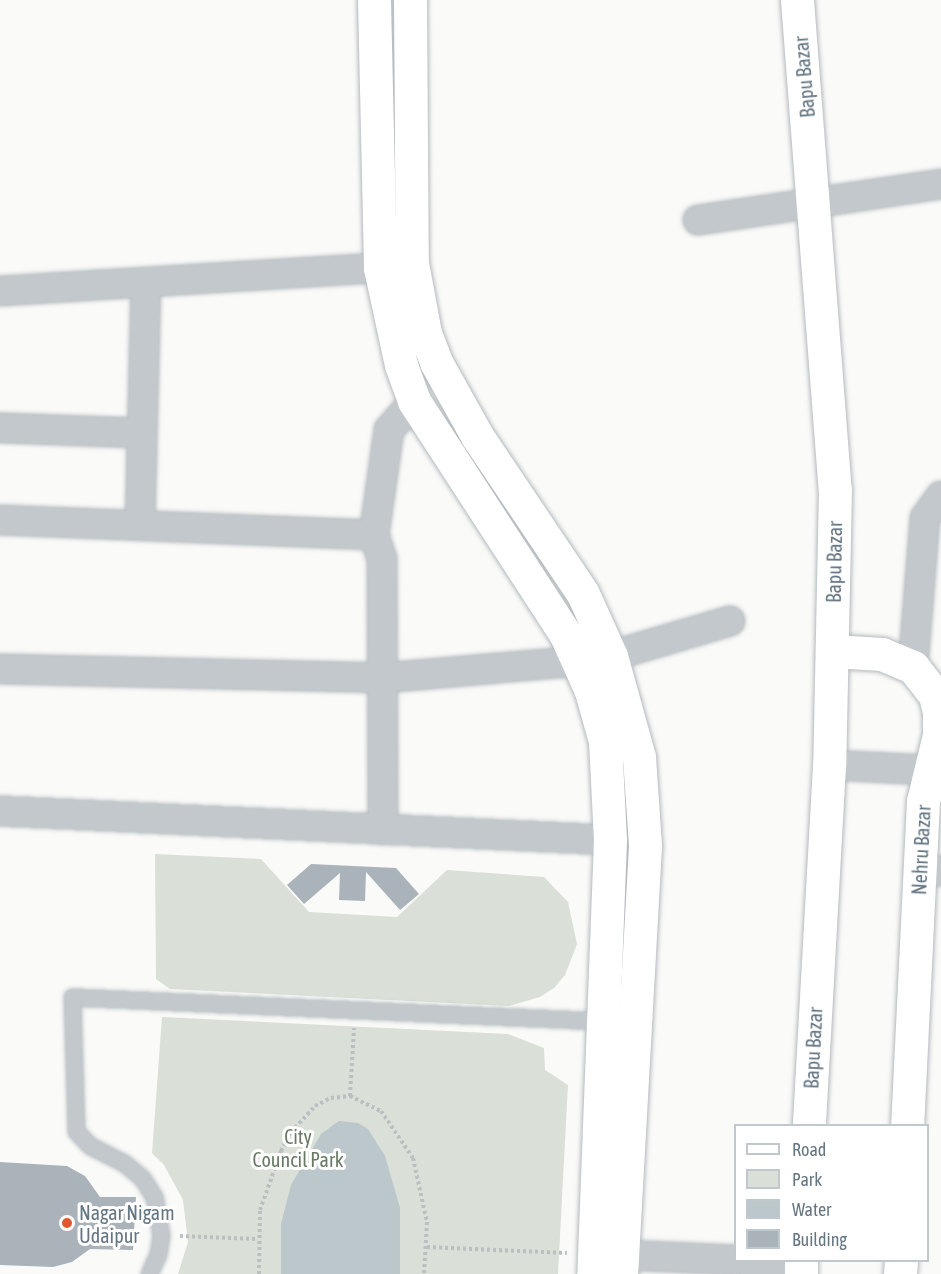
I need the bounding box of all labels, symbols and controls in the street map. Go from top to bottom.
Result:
street label: Bapu Bazar [788,35,820,119]
street label: Bapu Bazar [821,521,847,603]
street label: Nehru Bazar [907,804,935,896]
street label: Bapu Bazar [799,1007,827,1089]
legend [734,1124,929,1262]
park label: City Council Park [252,1125,344,1172]
text: Road [792,1139,826,1160]
text: Park [792,1169,822,1190]
text: Water [792,1199,831,1220]
place label: Nagar Nigam Udaipur [79,1200,175,1247]
marker: Nagar Nigam Udaipur [60,1216,74,1230]
text: Building [792,1229,847,1250]

